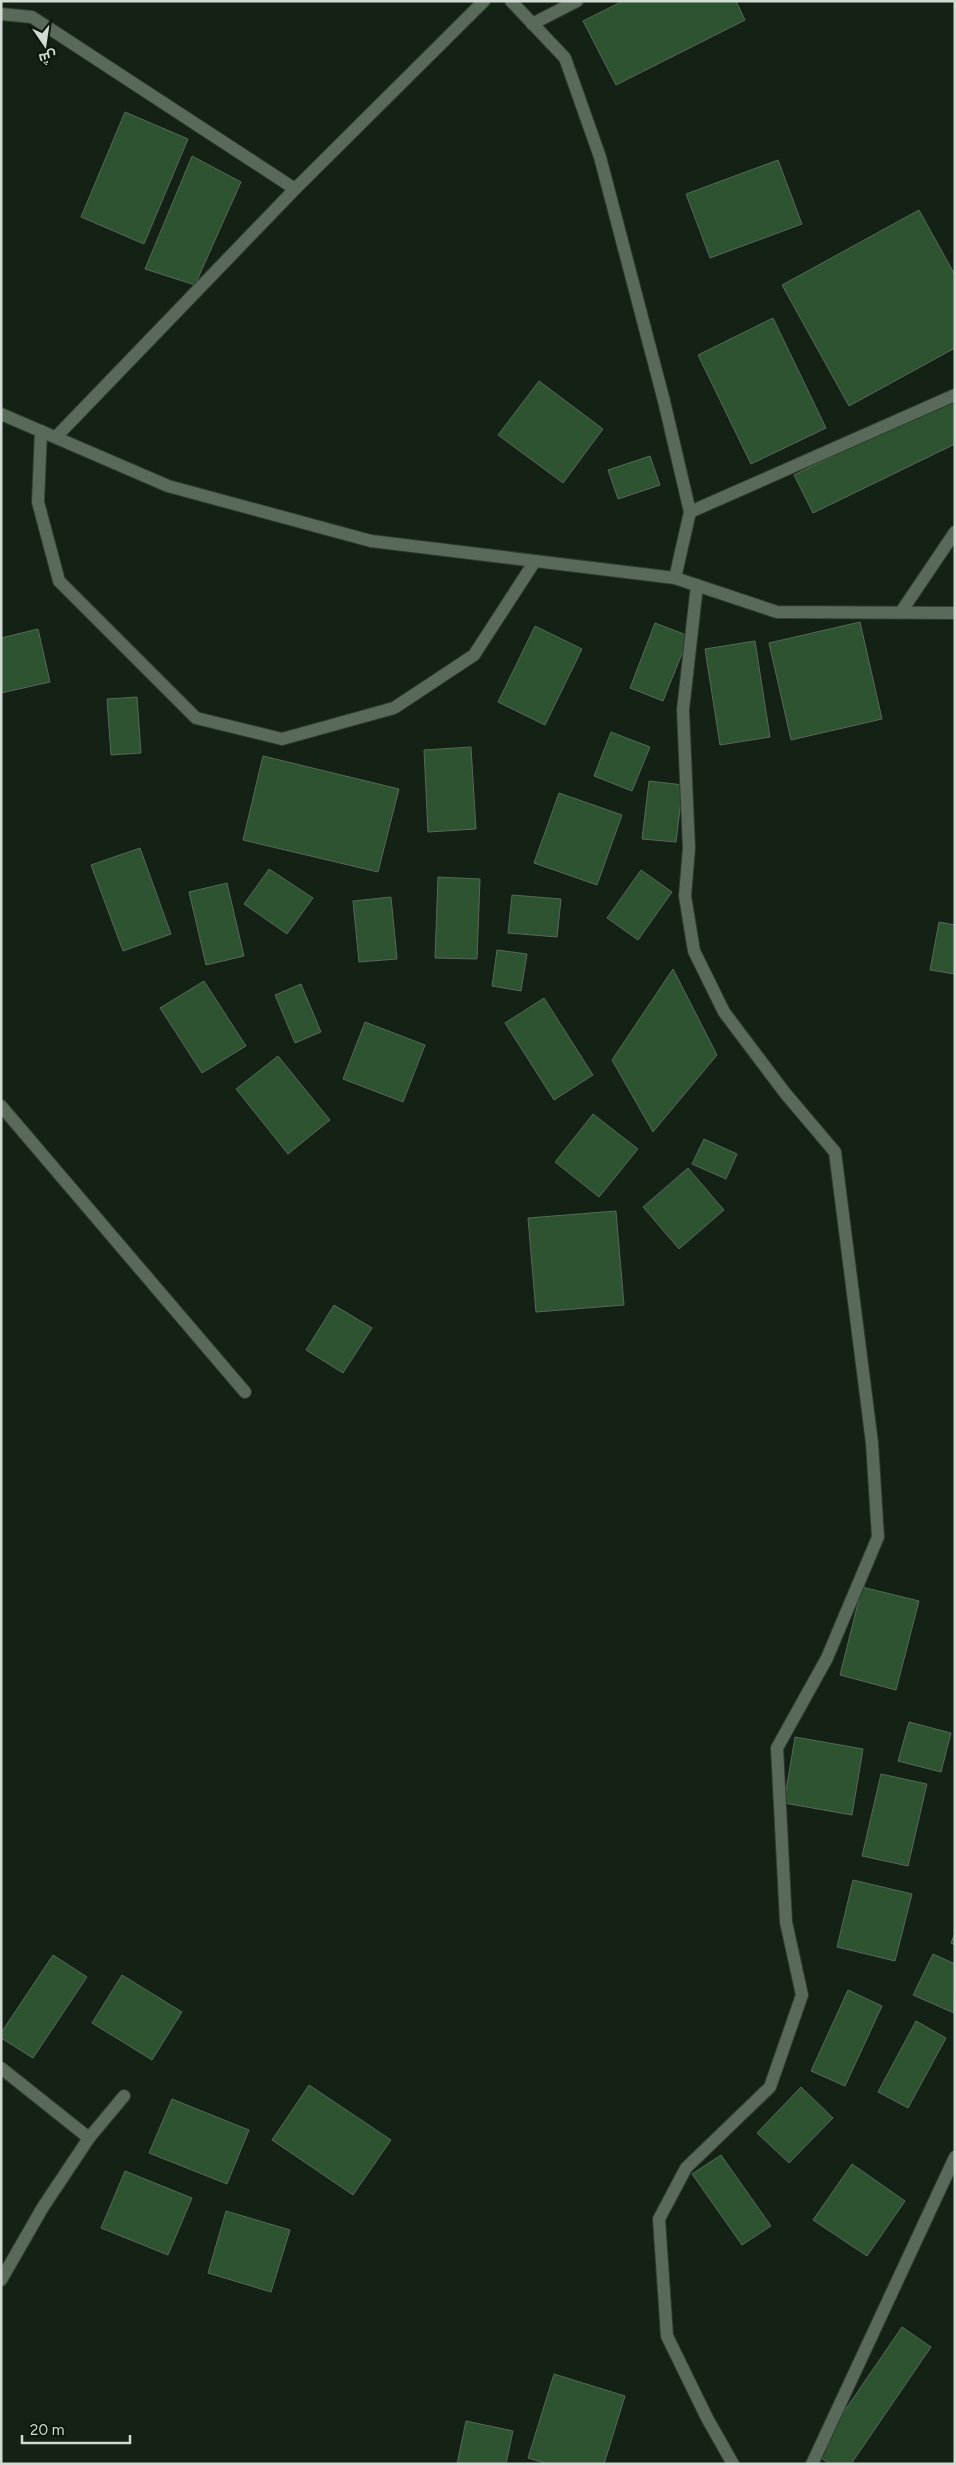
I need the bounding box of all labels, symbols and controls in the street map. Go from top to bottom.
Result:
north arrow [20,20,70,70]
text: ش [37,47,58,67]
scale bar [22,2412,130,2444]
text: 20 m [30,2421,64,2439]

